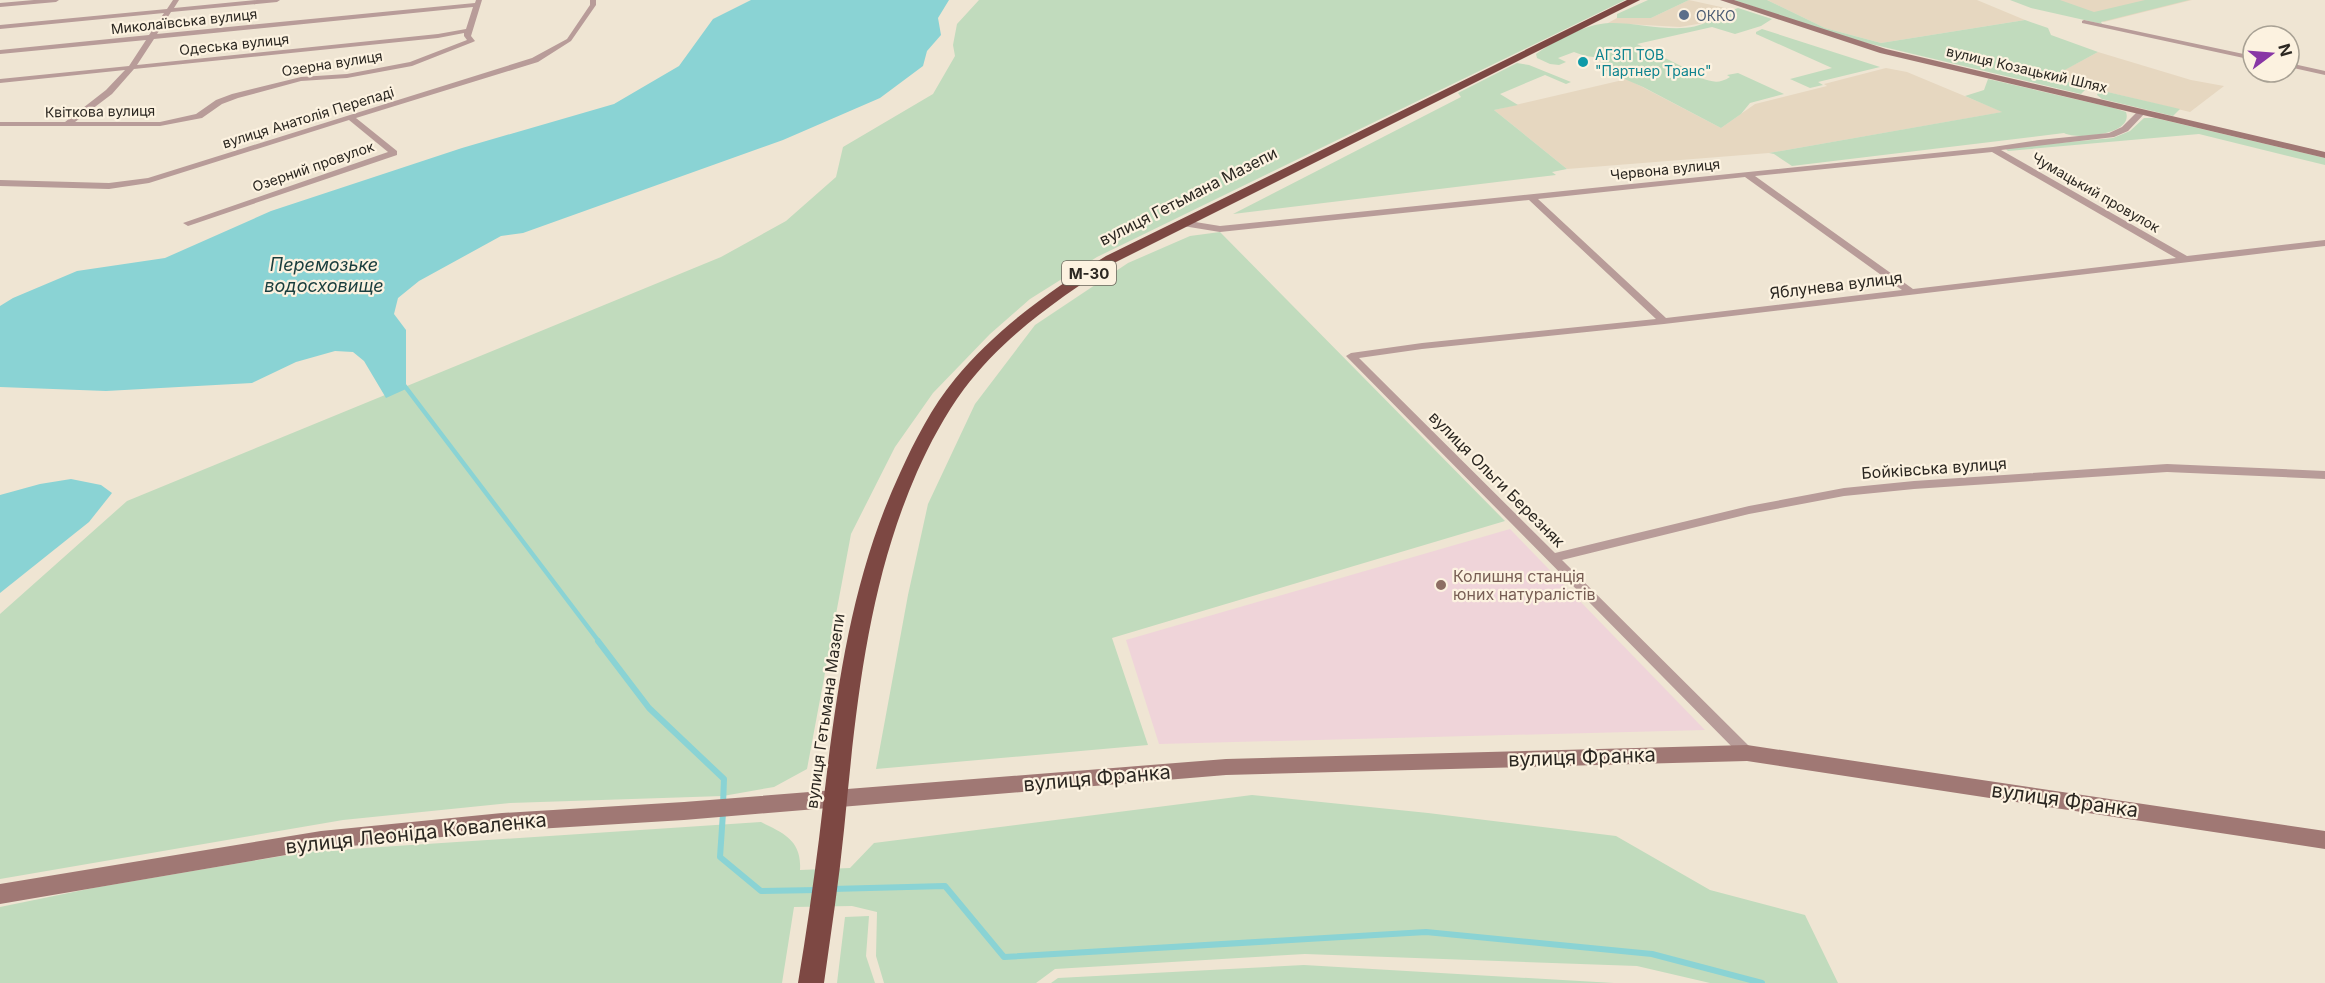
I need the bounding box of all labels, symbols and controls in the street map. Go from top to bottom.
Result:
street label: Миколаївська вулиця [110,5,258,37]
place label: ОККО [1696,7,1736,24]
marker: ОККО [1677,8,1691,22]
north arrow [2241,24,2301,84]
street label: Одеська вулиця [178,30,290,58]
text: N [2274,41,2297,58]
street label: вулиця Козацький Шлях [1945,42,2109,96]
place label: АГЗП ТОВ "Партнер Транс" [1595,46,1711,79]
street label: Озерна вулиця [280,47,384,79]
marker: АГЗП ТОВ "Партнер Транс" [1576,55,1590,69]
street label: вулиця Анатолія Перепаді [220,83,396,151]
street label: Квіткова вулиця [45,102,155,120]
street label: Озерний провулок [250,137,376,195]
street label: вулиця Гетьмана Мазепи [1096,142,1280,250]
street label: Чумацький провулок [2029,148,2163,236]
street label: Червона вулиця [1609,155,1721,183]
water label: Перемозьке водосховище [264,254,384,296]
road number: М-30 [1062,261,1116,285]
street label: Яблунева вулиця [1769,267,1903,303]
street label: вулиця Ольги Березняк [1425,407,1569,551]
street label: Бойківська вулиця [1861,453,2007,483]
place label: Колишня станція юних натуралістів [1453,566,1596,604]
marker: Колишня станція юних натуралістів [1434,578,1448,592]
street label: вулиця Гетьмана Мазепи [801,612,849,810]
street label: вулиця Франка [1508,742,1656,772]
street label: вулиця Франка [1022,760,1172,796]
street label: вулиця Франка [1990,778,2140,822]
street label: вулиця Леоніда Коваленка [284,807,548,859]

